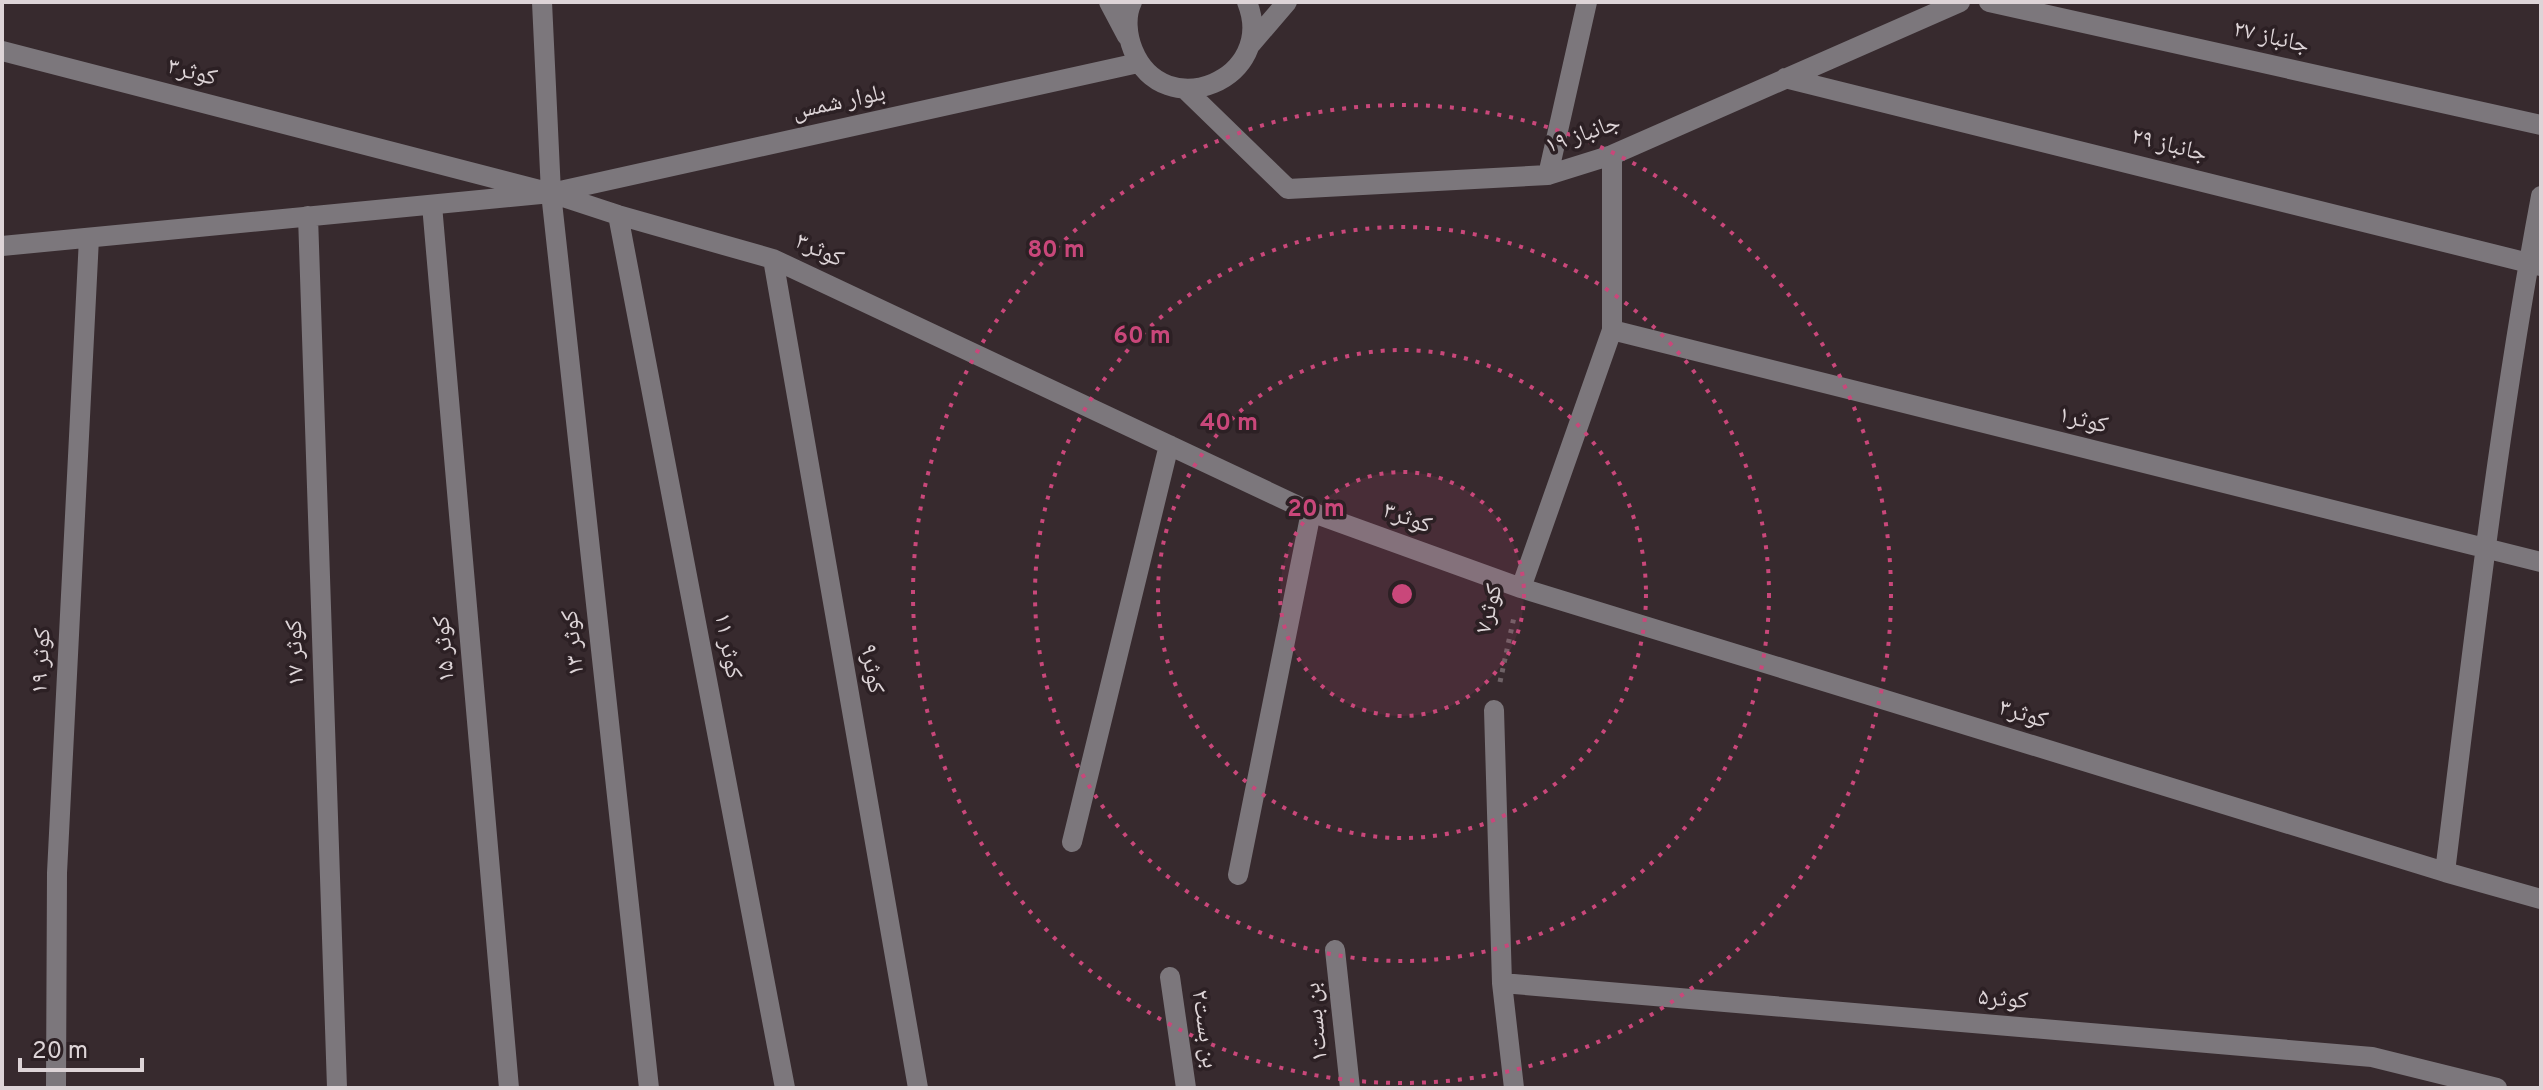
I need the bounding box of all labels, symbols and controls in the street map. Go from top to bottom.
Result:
street label: جانباز ۲۷ [2230,15,2312,61]
street label: کوثر۳ [164,52,220,94]
street label: بلوار شمس [790,79,888,127]
street label: جانباز ۱۹ [1541,108,1625,162]
street label: جانباز ۲۹ [2128,122,2210,170]
street label: کوثر۳ [790,227,848,275]
text: 80 m [1027,236,1085,266]
text: 60 m [1113,322,1171,352]
street label: کوثر۱ [2055,400,2111,442]
text: 40 m [1200,409,1258,439]
text: 20 m [1287,495,1345,525]
street label: کوثر۳ [1378,496,1436,542]
centre of rings [1388,580,1416,608]
street label: کوثر۷ [1469,581,1511,637]
street label: کوثر ۱۳ [556,608,592,678]
street label: کوثر ۱۱ [706,611,748,681]
street label: کوثر ۱۵ [427,615,463,683]
street label: کوثر ۱۷ [280,619,312,687]
street label: کوثر ۱۹ [25,627,59,695]
street label: کوثر۹ [852,642,890,696]
street label: کوثر۳ [1995,693,2051,737]
street label: بن بست۱ [1298,981,1336,1063]
street label: کوثر۵ [1977,983,2029,1017]
street label: بن بست۲ [1184,988,1224,1070]
scale bar [20,1022,142,1072]
text: 20 m [32,1037,88,1067]

